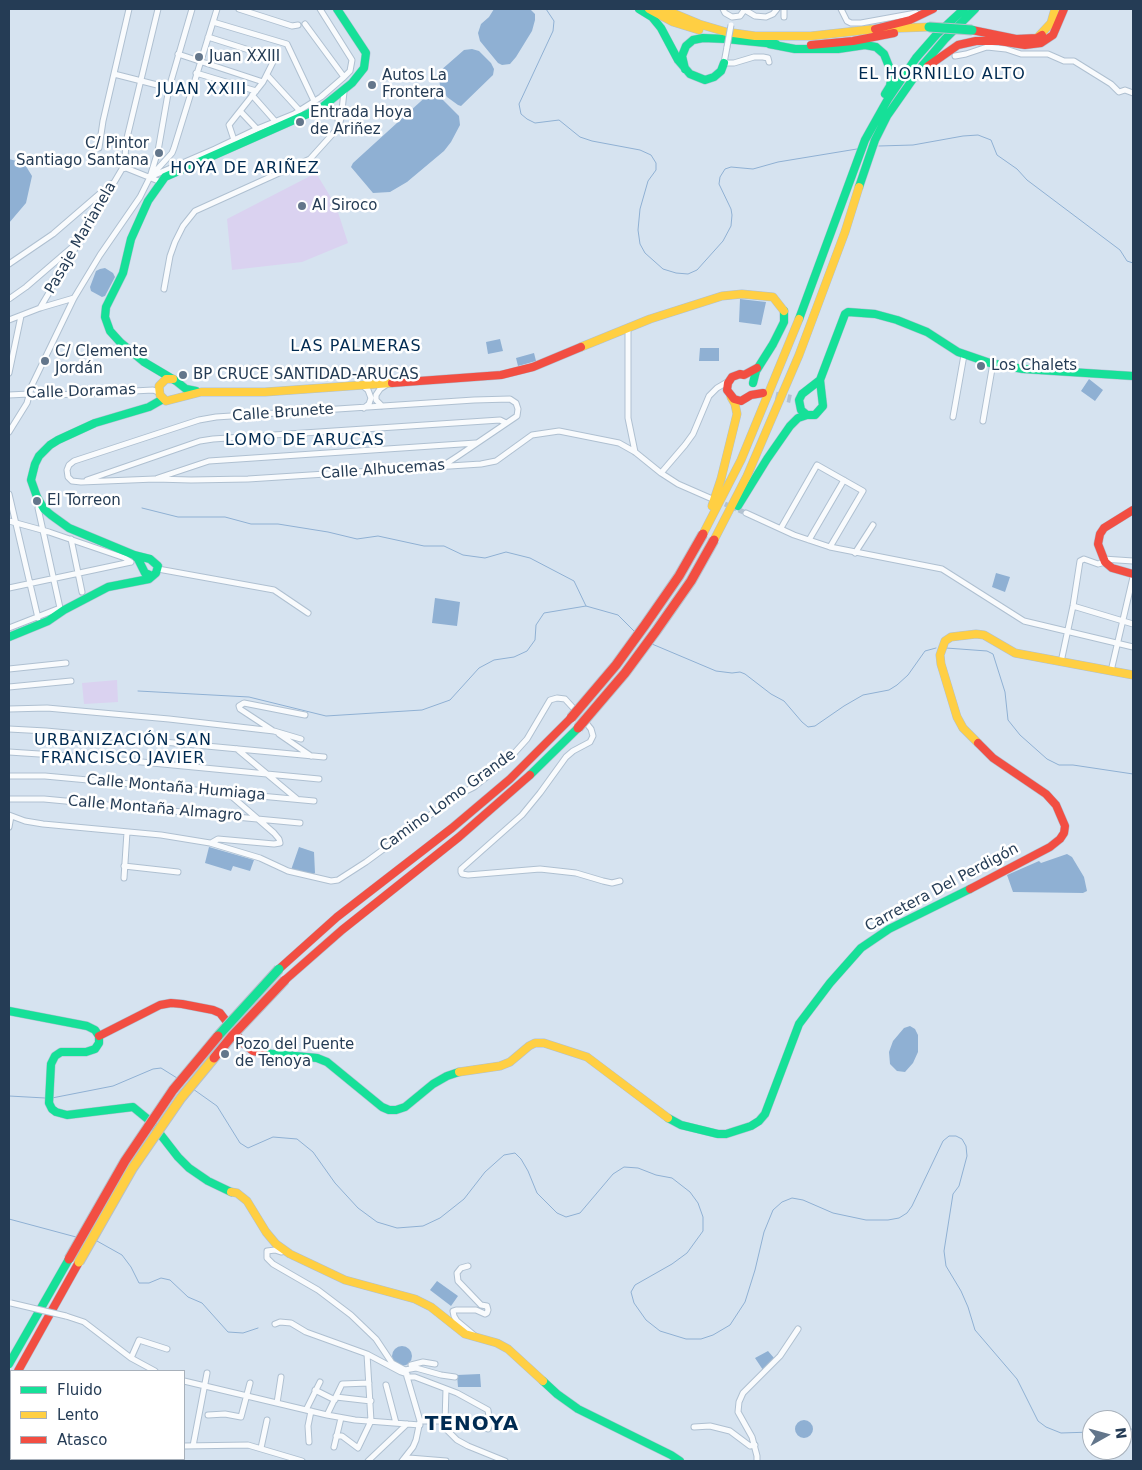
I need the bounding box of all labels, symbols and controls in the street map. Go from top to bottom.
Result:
place label: Juan XXIII [209,48,280,66]
marker: Juan XXIII [193,51,205,63]
district label: EL HORNILLO ALTO [856,65,1028,85]
place label: Autos La Frontera [382,67,447,102]
marker: Autos La Frontera [366,79,378,91]
district label: JUAN XXIII [155,80,249,100]
place label: Entrada Hoya de Ariñez [310,104,412,139]
marker: Entrada Hoya de Ariñez [294,116,306,128]
place label: C/ Pintor Santiago Santana [16,135,149,170]
marker: C/ Pintor Santiago Santana [153,147,165,159]
district label: HOYA DE ARIÑEZ [168,159,322,179]
street label: Pasaje Marianela [42,179,120,297]
place label: Al Siroco [312,197,377,215]
marker: Al Siroco [296,200,308,212]
district label: LAS PALMERAS [289,337,423,357]
place label: C/ Clemente Jordán [55,343,148,378]
marker: C/ Clemente Jordán [39,355,51,367]
place label: Los Chalets [991,357,1077,375]
marker: Los Chalets [975,360,987,372]
place label: BP CRUCE SANTIDAD-ARUCAS [193,366,419,384]
marker: BP CRUCE SANTIDAD-ARUCAS [177,369,189,381]
street label: Calle Doramas [26,381,136,403]
street label: Calle Brunete [232,400,334,426]
district label: LOMO DE ARUCAS [223,431,387,451]
street label: Calle Alhucemas [320,457,446,483]
place label: El Torreon [47,492,121,510]
marker: El Torreon [31,495,43,507]
district label: URBANIZACIÓN SAN FRANCISCO JAVIER [32,731,214,769]
street label: Camino Lomo Grande [377,746,519,856]
street label: Calle Montaña Humiaga [86,771,266,805]
street label: Calle Montaña Almagro [67,792,243,826]
street label: Carretera Del Perdigón [862,840,1022,936]
place label: Pozo del Puente de Tenoya [235,1036,354,1071]
marker: Pozo del Puente de Tenoya [219,1048,231,1060]
legend [10,1370,185,1460]
text: Fluido [57,1381,102,1399]
text: Lento [57,1406,99,1424]
north arrow [1082,1410,1132,1460]
district label: TENOYA [424,1413,520,1437]
text: N [1112,1427,1130,1440]
text: Atasco [57,1431,107,1449]

